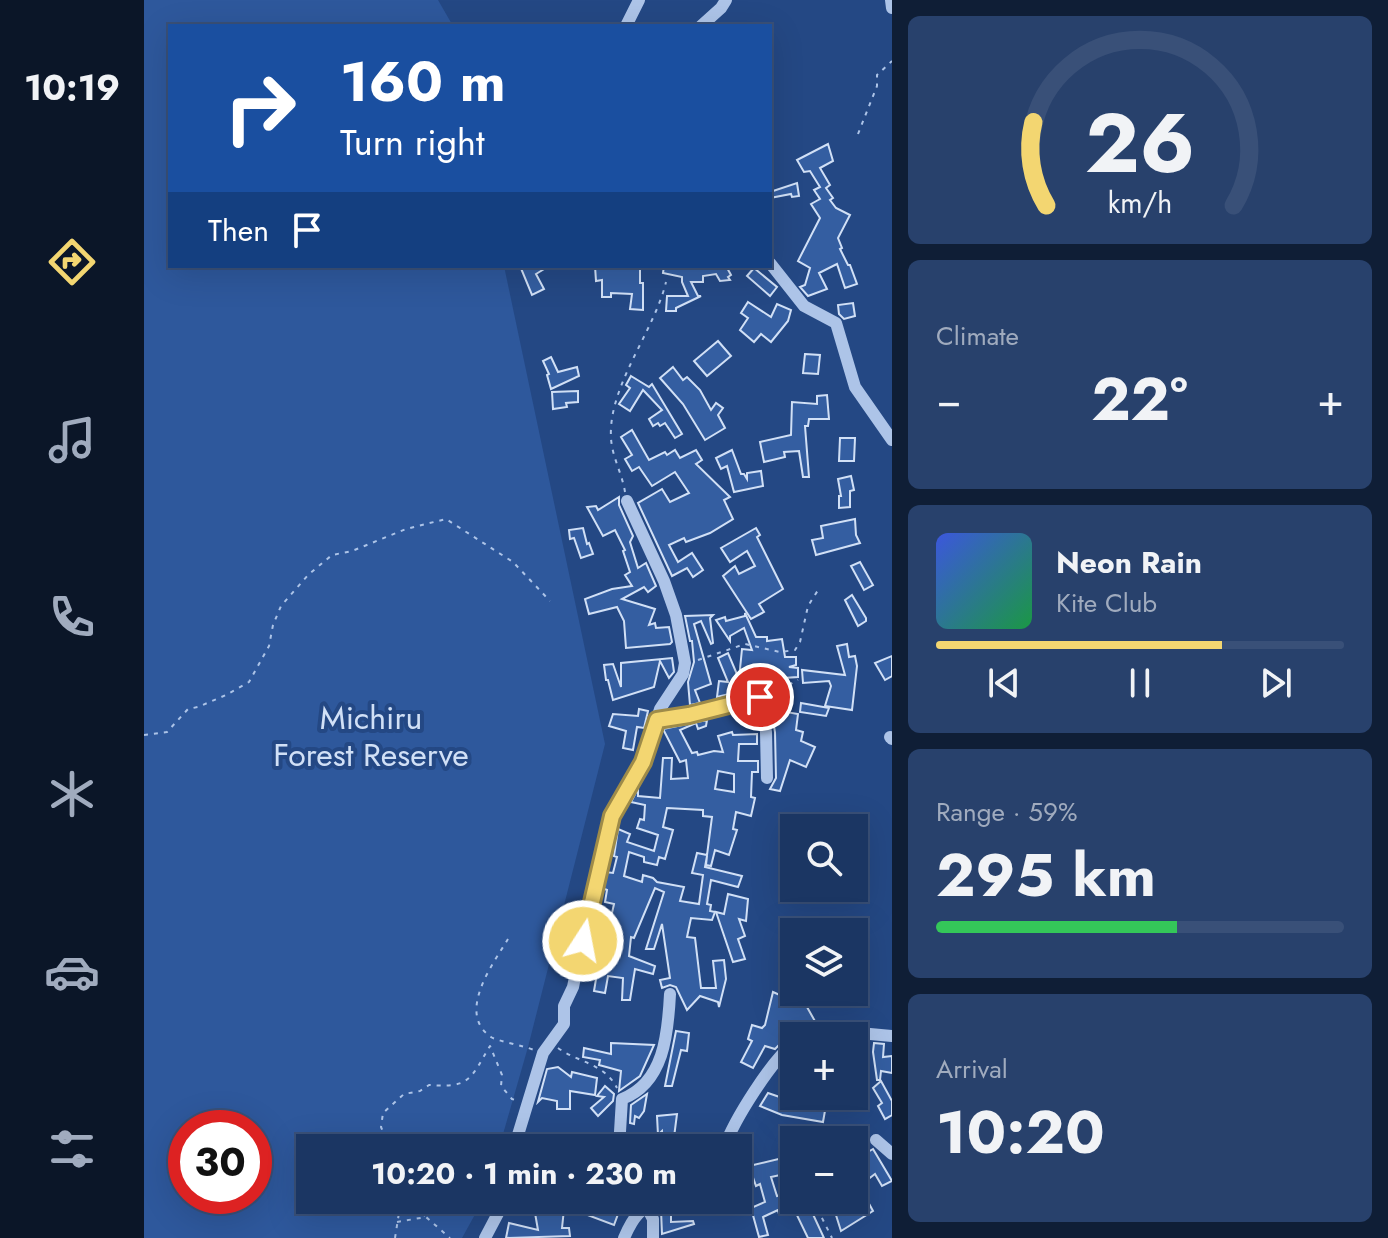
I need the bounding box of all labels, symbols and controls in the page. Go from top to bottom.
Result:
text: 160 m [340,41,506,122]
icon: right [208,56,312,160]
text: 10:19 [24,61,120,113]
text: 26 [1085,83,1195,203]
text: Turn right [340,116,485,168]
text: km/h [1108,182,1172,224]
icon: arrive [285,208,329,252]
text: Then [208,209,269,252]
icon: directions [44,234,100,290]
text: Climate [936,317,1019,355]
text: 22° [1091,356,1188,443]
text: − [936,368,962,432]
text: + [1317,368,1344,432]
icon: music [44,412,100,468]
text: Neon Rain [1056,541,1202,584]
text: Kite Club [1056,584,1157,622]
icon: phone [44,589,100,645]
icon: previous [982,661,1026,705]
icon: pause [1118,661,1162,705]
icon: next [1254,661,1298,705]
pin [726,663,794,731]
icon: arrive [738,675,782,719]
park label: Michiru Forest Reserve [273,695,469,778]
icon: climate [44,766,100,822]
text: Range · 59% [936,793,1078,831]
map controls [780,814,868,1214]
button: search [780,814,868,902]
text: 295 km [936,832,1156,919]
position arrow [541,899,625,983]
button: layers [780,918,868,1006]
icon: car [44,944,100,1000]
button: + [780,1022,868,1110]
text: Arrival [936,1050,1008,1088]
text: 10:20 [936,1089,1105,1176]
speed limit sign: 30 [168,1110,272,1214]
icon: filters [44,1121,100,1177]
button: − [780,1126,868,1214]
text: 10:20 · 1 min · 230 m [371,1152,677,1195]

